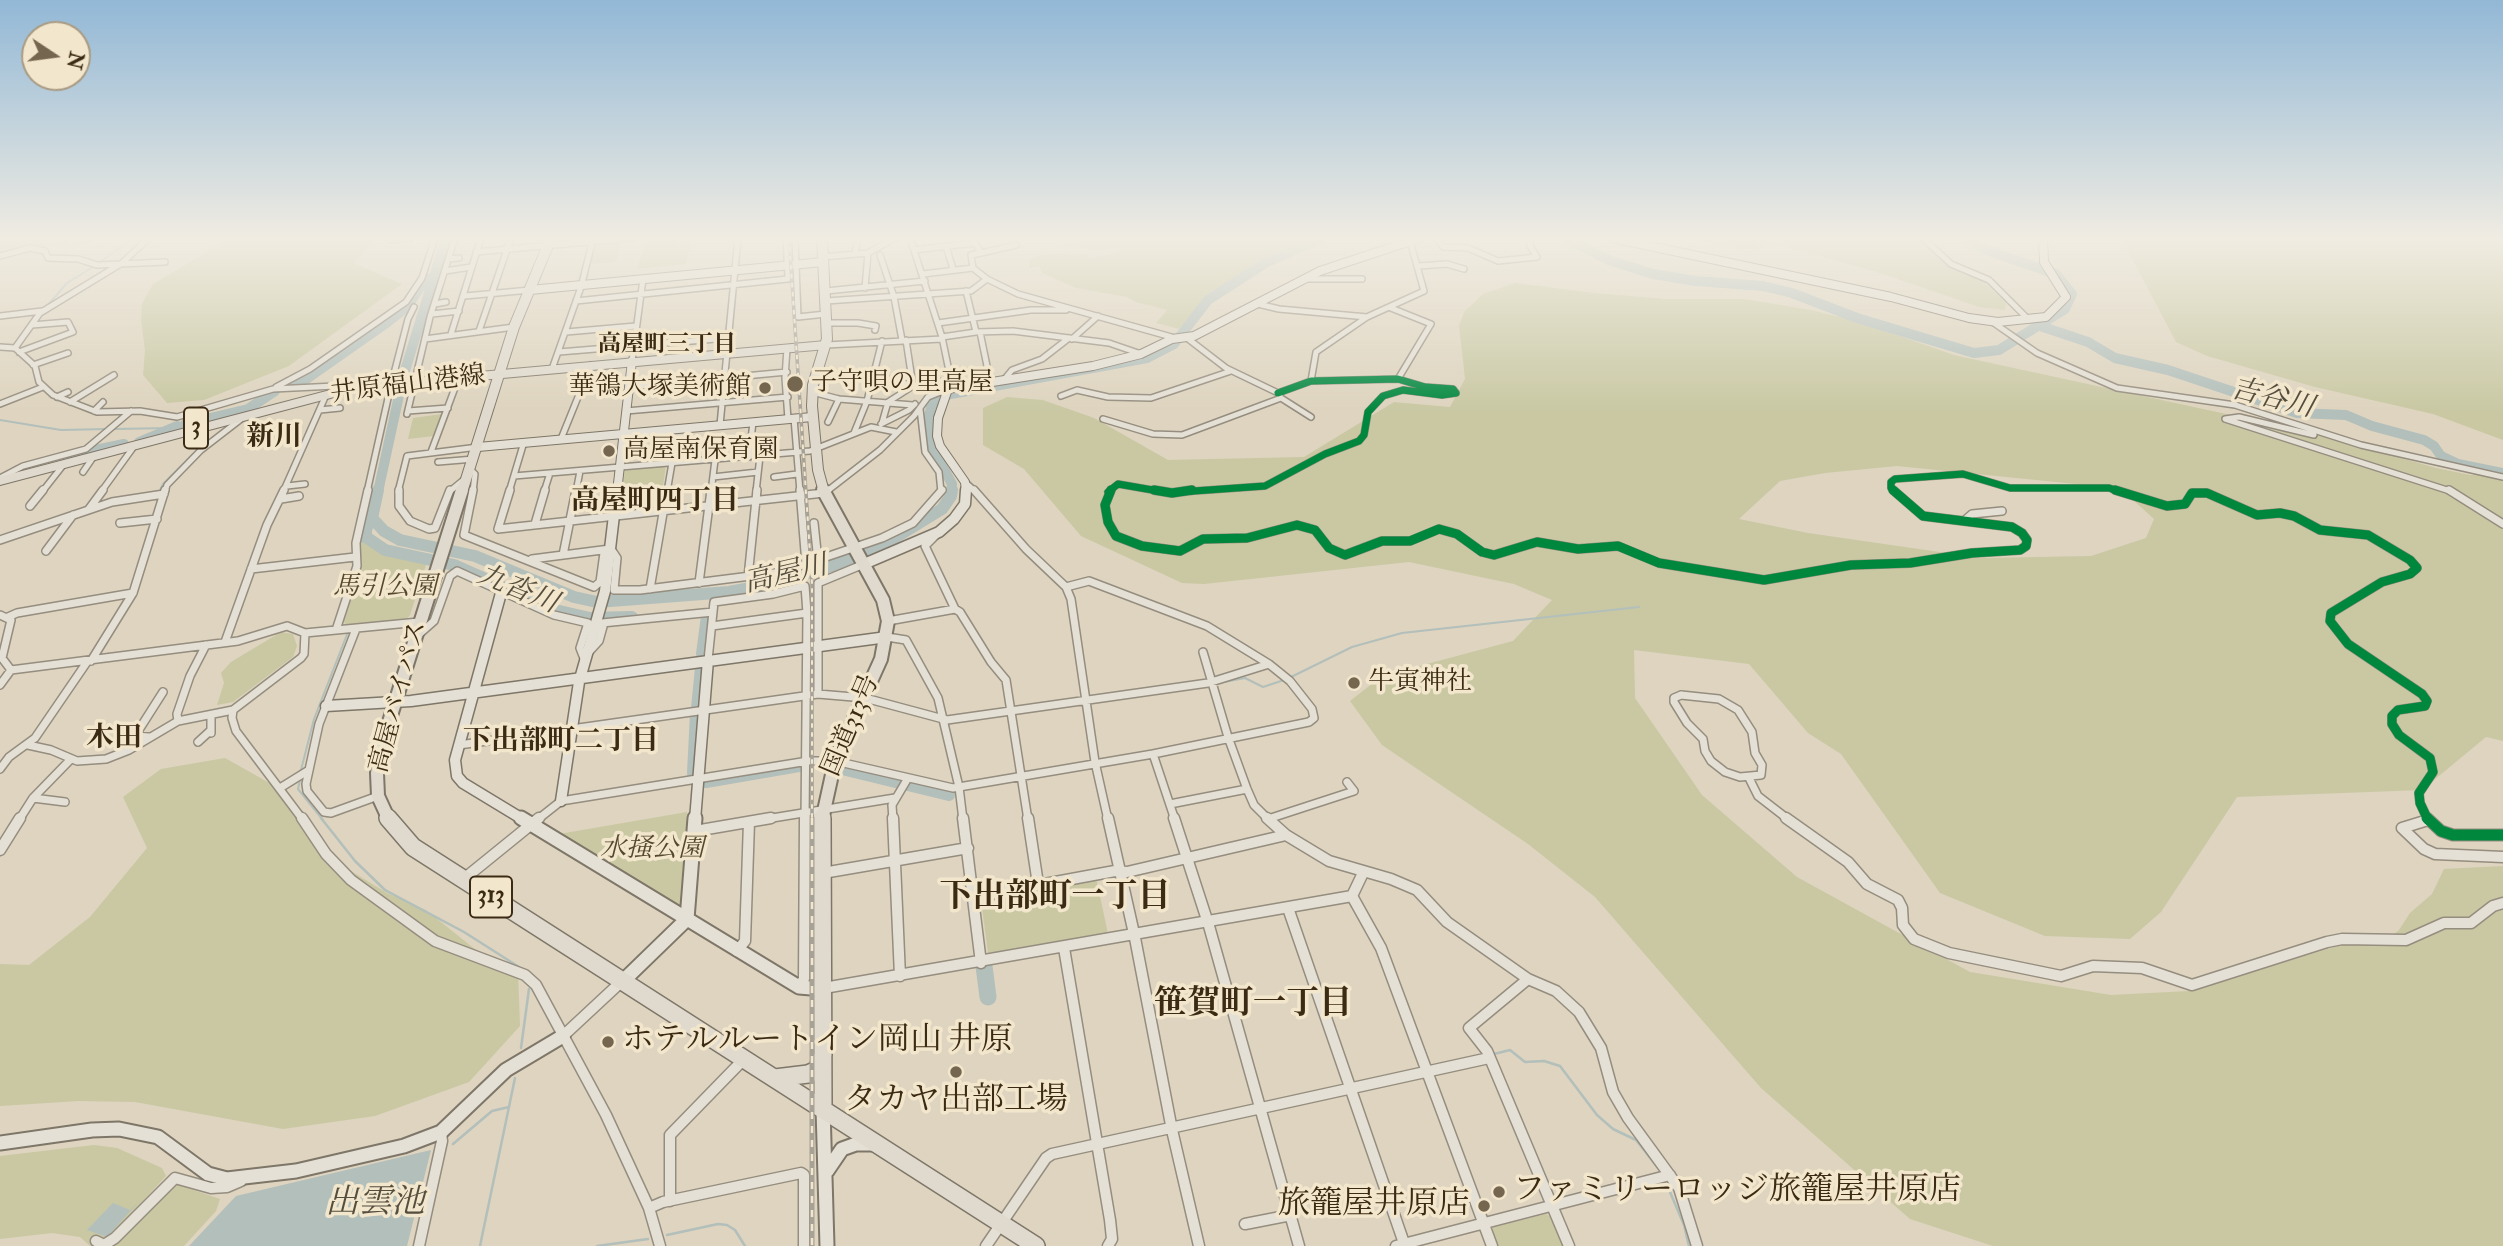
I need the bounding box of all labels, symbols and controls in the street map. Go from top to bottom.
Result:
north arrow [21,21,91,91]
text: N [61,49,88,71]
district label: 高屋町三丁目 [598,332,736,360]
street label: 井原福山港線 [329,361,487,411]
place label: 子守唄の里高屋 [811,368,993,400]
place label: 華鴒大塚美術館 [569,372,751,404]
marker: 子守唄の里高屋 [785,374,805,394]
water label: 吉谷川 [2227,374,2317,426]
marker: 華鴒大塚美術館 [757,380,773,396]
road number: 3 [184,408,208,448]
district label: 新川 [246,422,302,456]
place label: 高屋南保育園 [623,435,779,467]
marker: 高屋南保育園 [601,443,617,459]
district label: 高屋町四丁目 [571,486,739,520]
water label: 高屋川 [741,550,831,602]
water label: 九沓川 [472,560,562,622]
park label: 馬引公園 [333,572,437,604]
street label: 高屋バイパス [365,618,435,776]
place label: 牛寅神社 [1368,667,1472,699]
street label: 国道313号 [817,671,887,781]
marker: 牛寅神社 [1346,675,1362,691]
district label: 木田 [86,723,142,757]
district label: 下出部町二丁目 [463,726,659,760]
park label: 水掻公園 [600,834,704,866]
road number: 313 [470,876,512,917]
district label: 下出部町一丁目 [940,879,1170,919]
district label: 笹賀町一丁目 [1154,986,1352,1026]
place label: ホテルルートイン岡山 井原 [622,1023,1013,1061]
marker: ホテルルートイン岡山 井原 [600,1034,616,1050]
marker: タカヤ出部工場 [948,1064,964,1080]
place label: タカヤ出部工場 [844,1083,1068,1121]
place label: ファミリーロッジ旅籠屋井原店 [1513,1173,1961,1211]
marker: ファミリーロッジ旅籠屋井原店 [1491,1184,1507,1200]
water label: 出雲池 [326,1185,424,1225]
place label: 旅籠屋井原店 [1278,1187,1470,1225]
marker: 旅籠屋井原店 [1476,1198,1492,1214]

